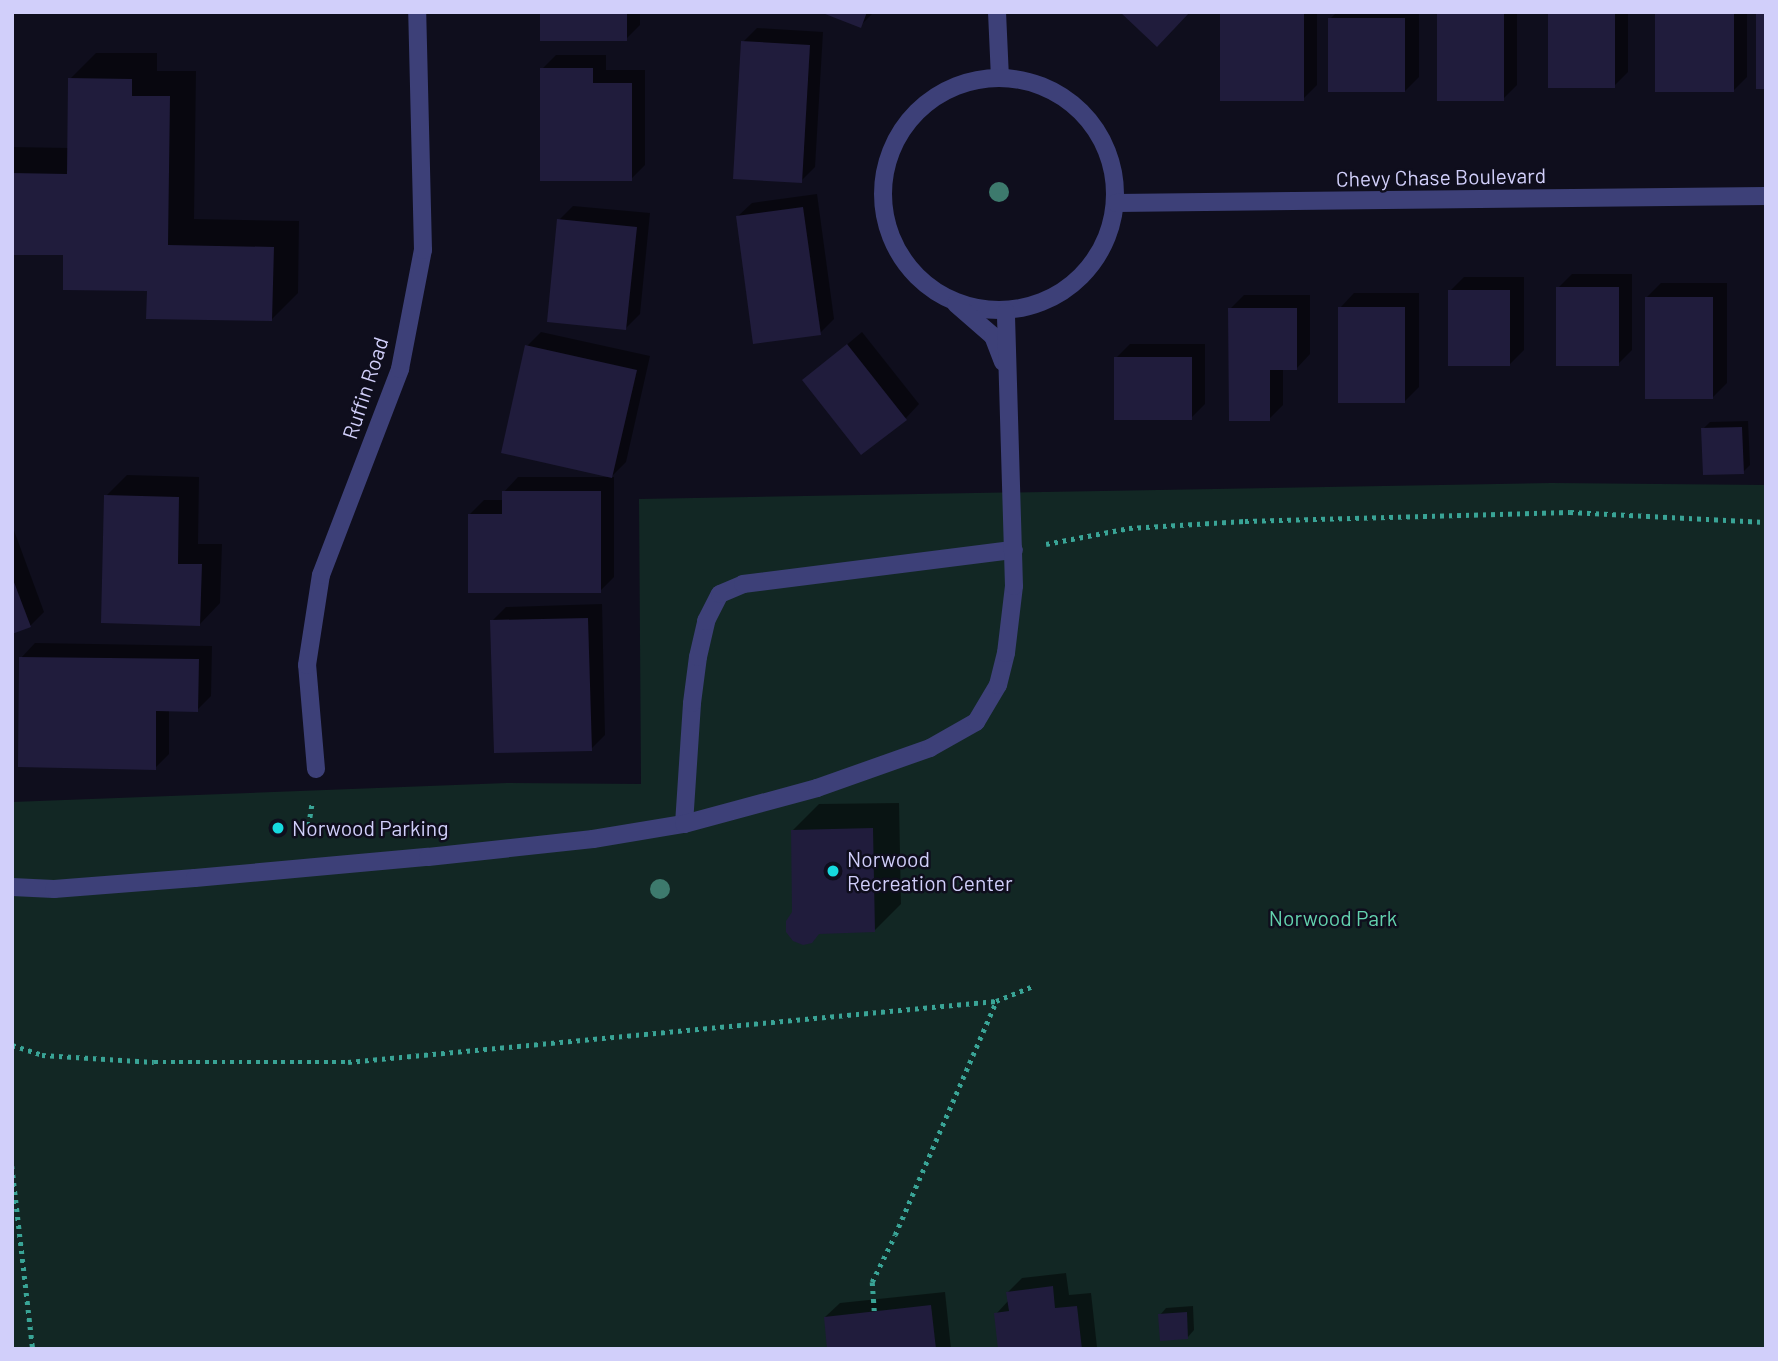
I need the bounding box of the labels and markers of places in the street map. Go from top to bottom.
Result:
place label: Norwood Parking [292,815,448,841]
marker: Norwood Parking [270,820,286,836]
place label: Norwood Recreation Center [847,846,1013,896]
marker: Norwood Recreation Center [825,863,841,879]

